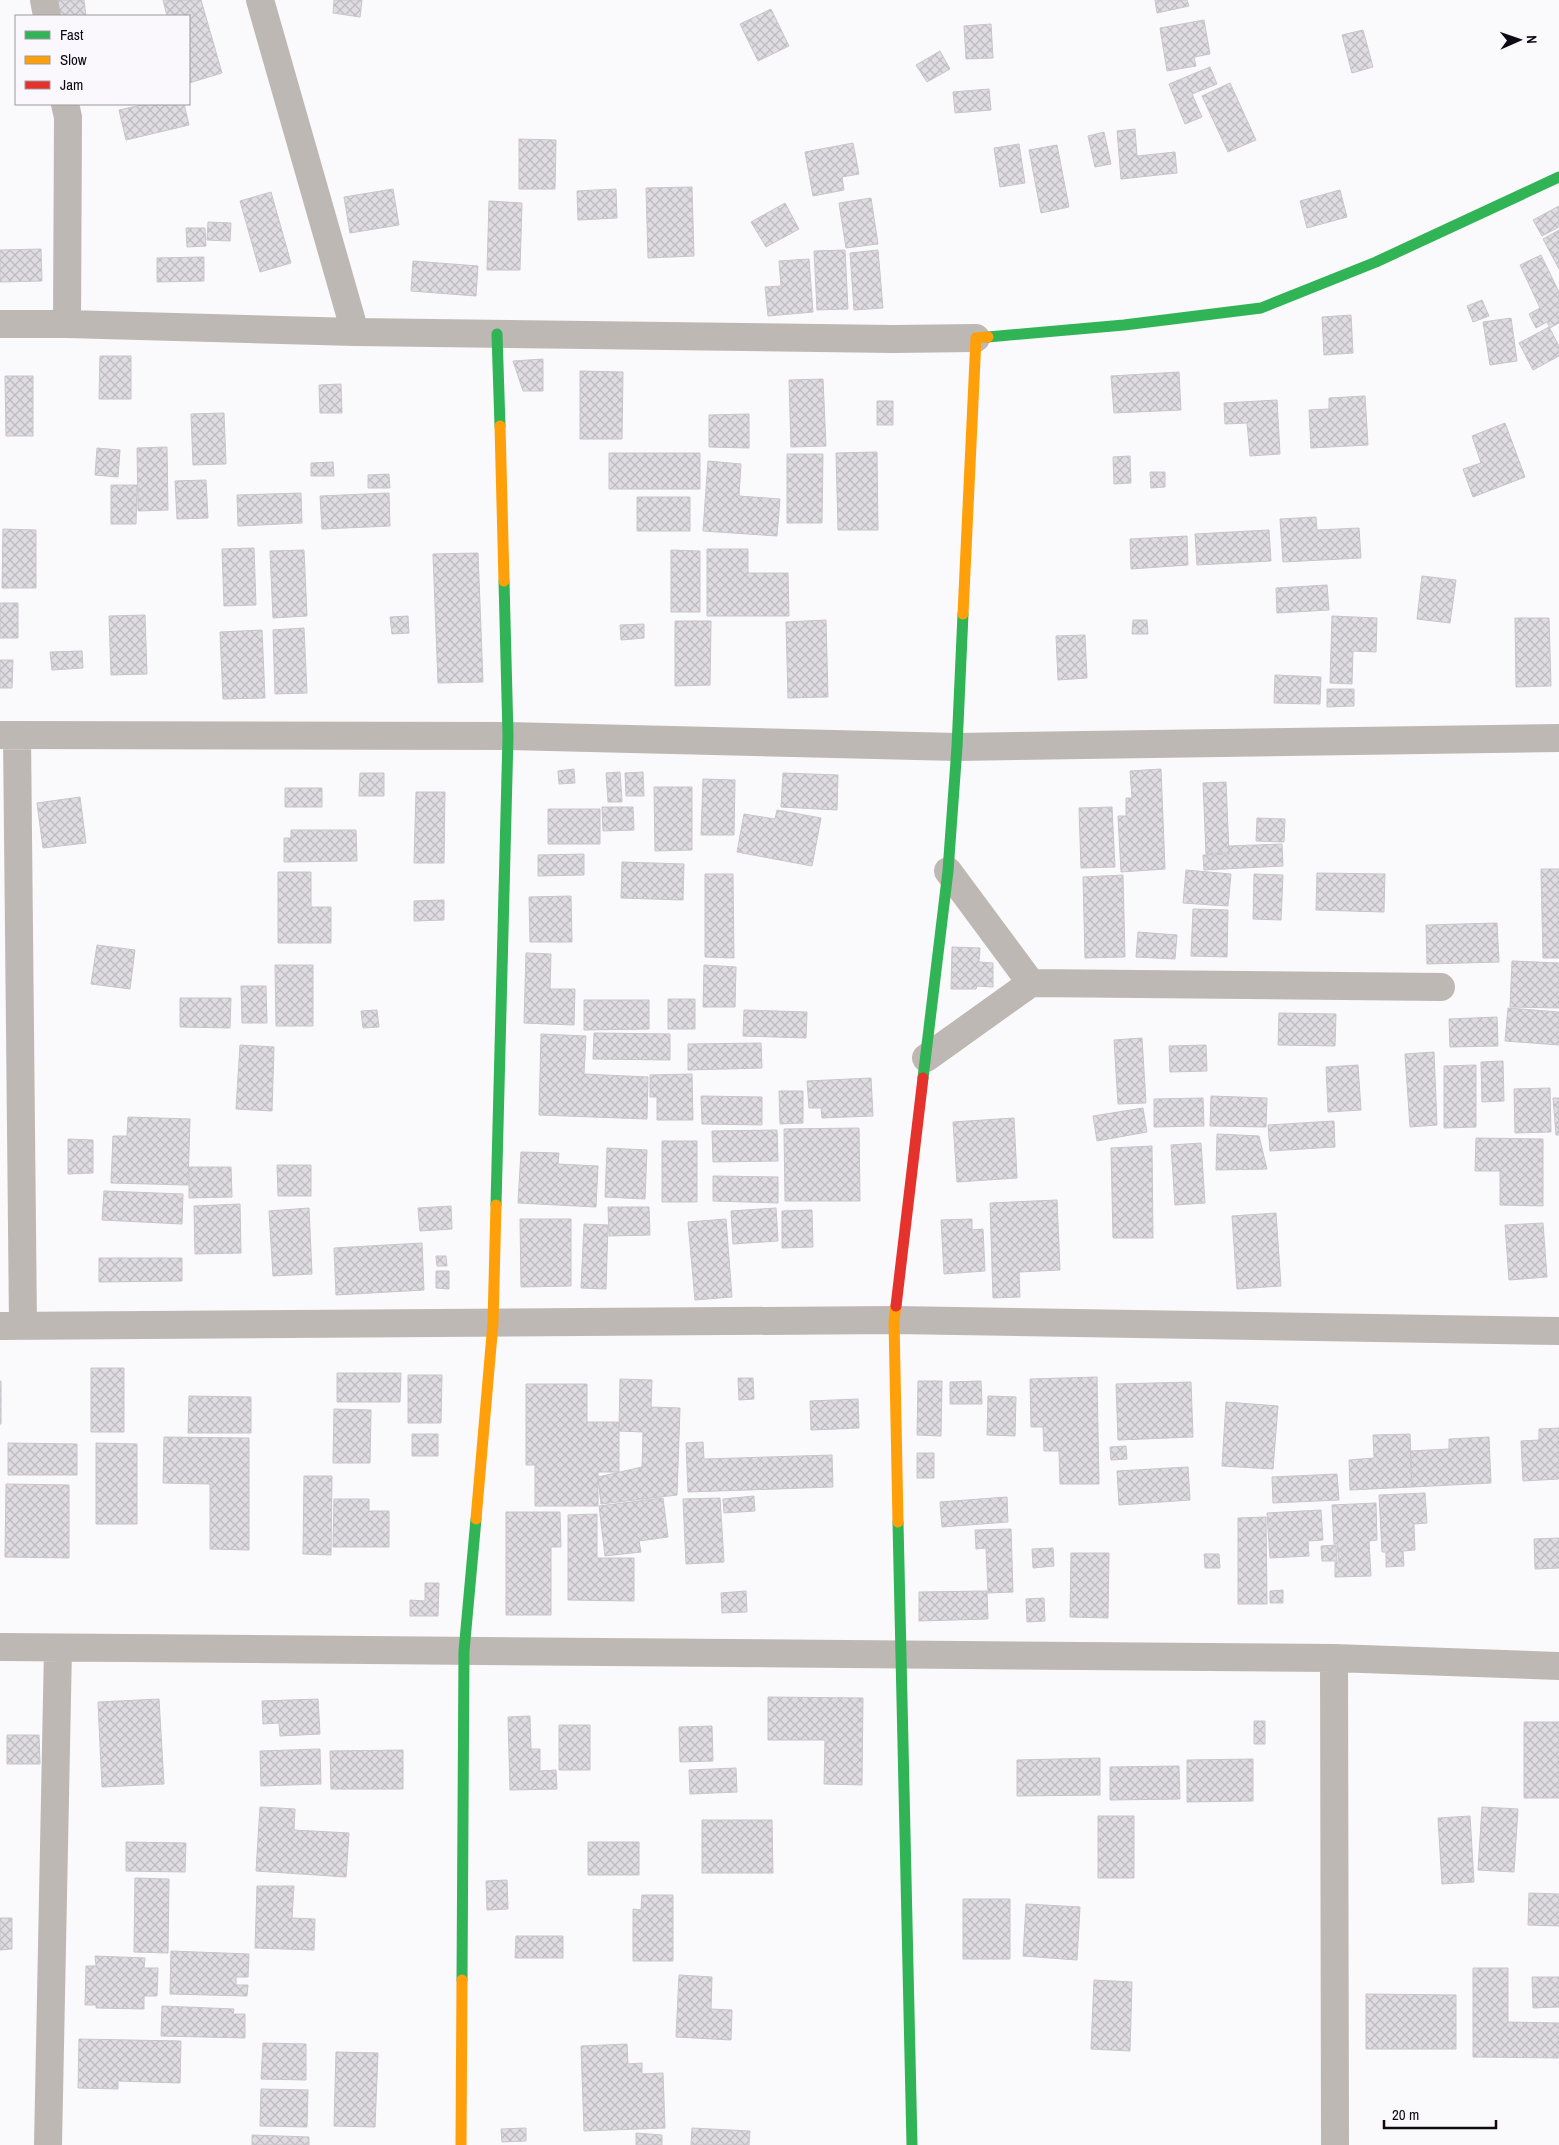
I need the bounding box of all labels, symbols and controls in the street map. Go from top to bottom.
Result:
legend [15,15,190,105]
north arrow [1494,15,1544,65]
text: Fast [60,24,84,45]
text: N [1523,35,1541,44]
text: Slow [60,49,87,70]
text: Jam [60,74,83,95]
scale bar [1384,2098,1496,2130]
text: 20 m [1392,2104,1419,2125]

